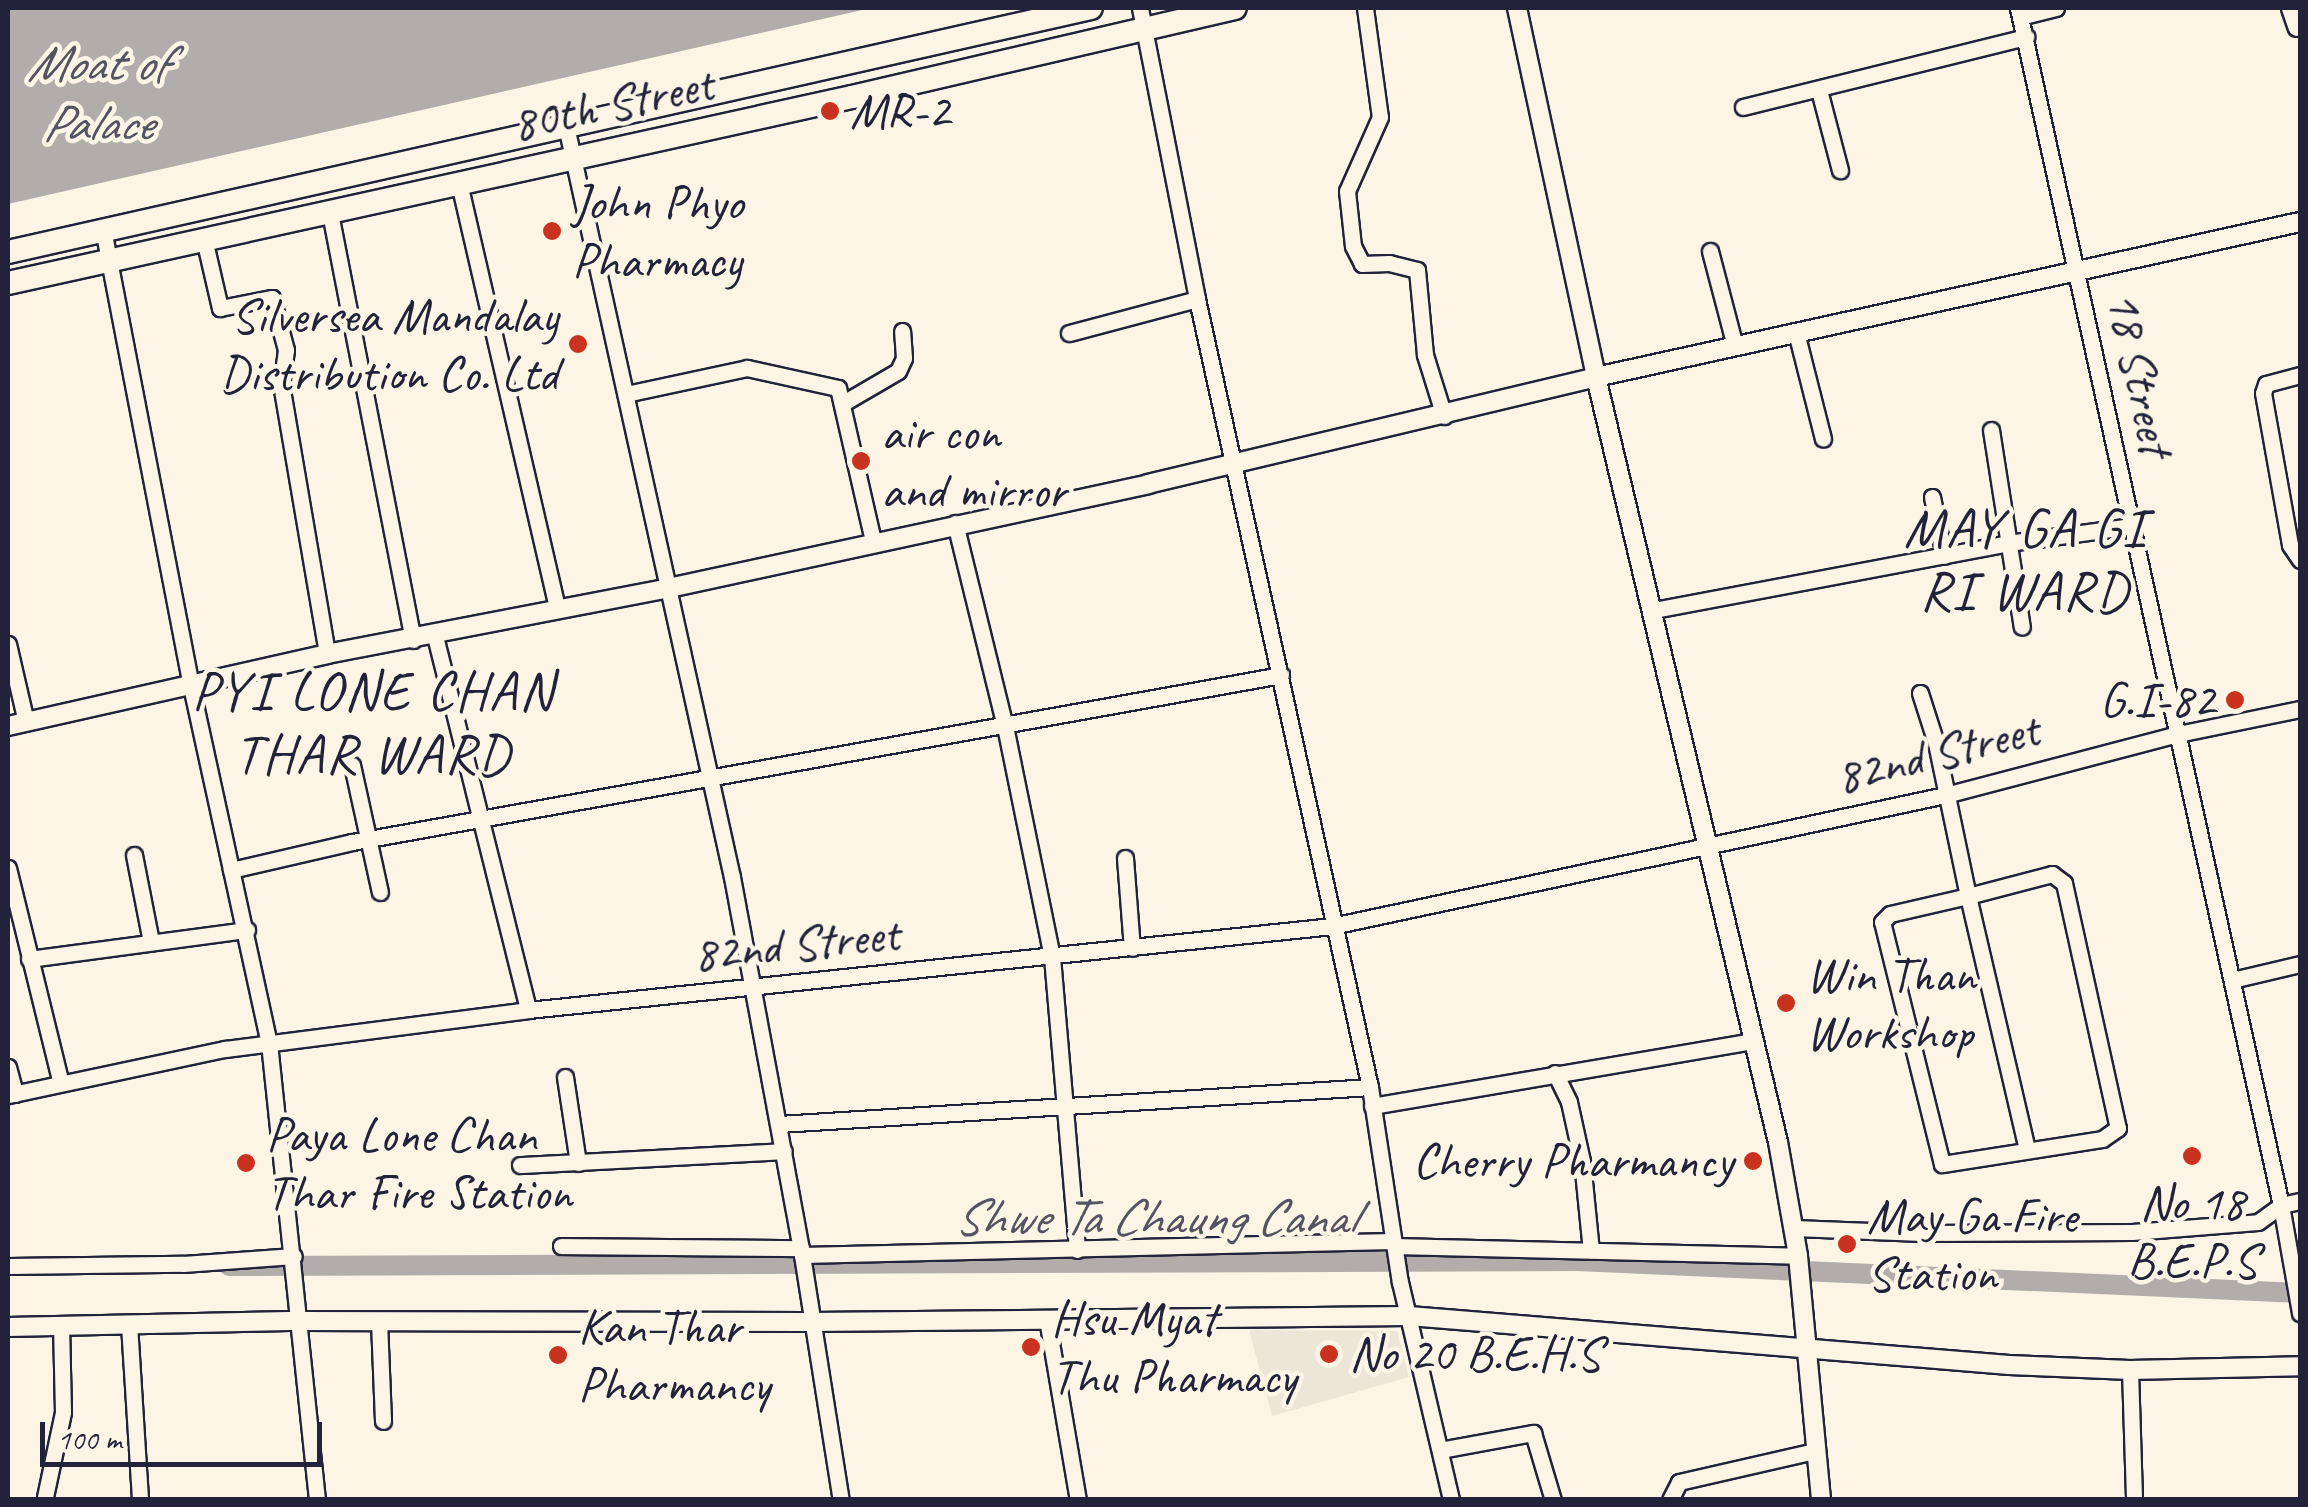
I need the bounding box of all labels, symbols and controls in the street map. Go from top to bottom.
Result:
water label: Moat of Palace [27,33,167,155]
street label: 80th Street [505,53,719,155]
place label: MR-2 [850,81,950,141]
marker: MR-2 [819,100,841,122]
place label: John Phyo Pharmacy [572,172,744,290]
marker: John Phyo Pharmacy [541,220,563,242]
place label: Silversea Mandalay Distribution Co. Ltd [219,285,558,402]
street label: 18 Street [2093,286,2187,460]
marker: Silversea Mandalay Distribution Co. Ltd [567,333,589,355]
place label: air con and mirror [881,402,1066,520]
marker: air con and mirror [850,450,872,472]
district label: MAY GA GI RI WARD [1903,495,2147,624]
district label: PYI LONE CHAN THAR WARD [193,658,553,787]
place label: G.I-82 [2099,670,2215,730]
marker: G.I-82 [2224,689,2246,711]
street label: 82nd Street [1829,699,2045,807]
street label: 82nd Street [689,903,903,985]
place label: Win Than Workshop [1806,944,1979,1062]
marker: Win Than Workshop [1775,992,1797,1014]
place label: Paya Lone Chan Thar Fire Station [266,1104,574,1222]
place label: Cherry Pharmancy [1413,1131,1733,1191]
marker: No 18 B.E.P.S [2181,1145,2203,1167]
marker: Cherry Pharmancy [1742,1150,1764,1172]
marker: Paya Lone Chan Thar Fire Station [235,1152,257,1174]
place label: No 18 B.E.P.S [2127,1172,2257,1290]
place label: May Ga Fire Station [1867,1185,2078,1302]
water label: Shwe Ta Chaung Canal [951,1187,1357,1249]
marker: May Ga Fire Station [1836,1233,1858,1255]
place label: Hsu Myat Thu Pharmacy [1051,1288,1298,1406]
place label: Kan Thar Pharmancy [578,1296,770,1414]
place label: No 20 B.E.H.S [1349,1324,1600,1384]
marker: Hsu Myat Thu Pharmacy [1020,1336,1042,1358]
marker: No 20 B.E.H.S [1318,1343,1340,1365]
marker: Kan Thar Pharmancy [547,1344,569,1366]
scale bar [45,1402,328,1464]
text: 100 m [57,1420,122,1458]

